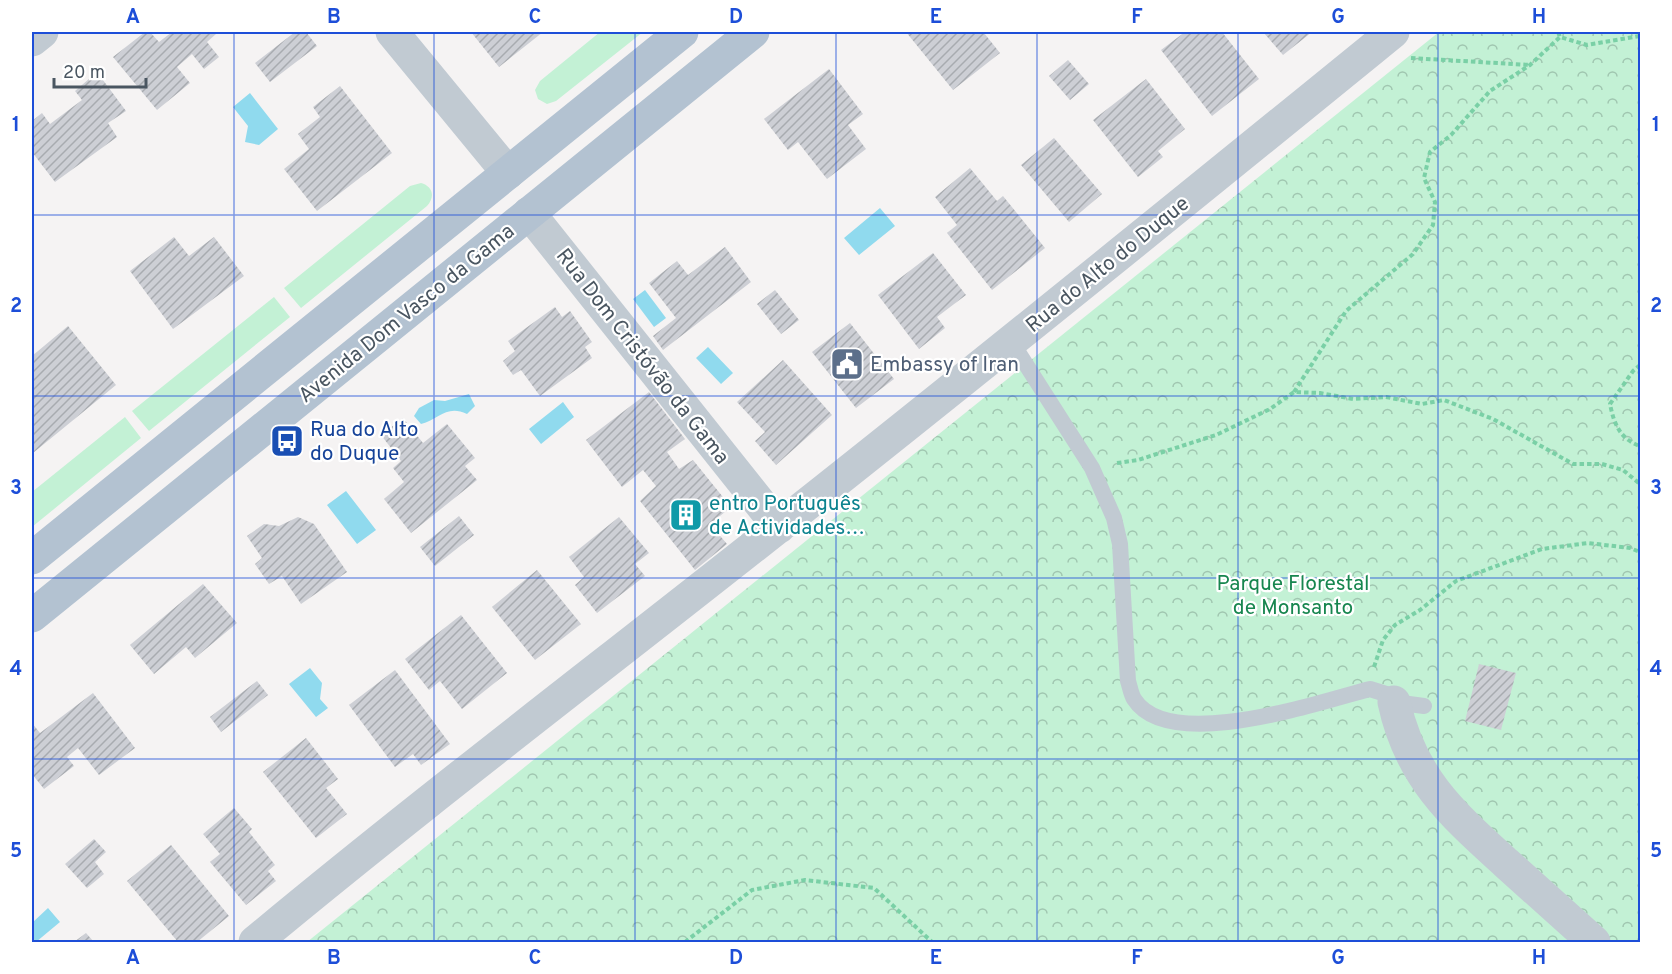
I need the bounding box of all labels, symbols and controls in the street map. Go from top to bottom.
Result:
text: A [126,5,140,31]
text: B [327,5,341,31]
text: C [529,5,541,31]
text: D [729,5,743,31]
text: E [930,5,942,31]
text: F [1131,5,1143,31]
text: G [1331,5,1345,31]
text: H [1532,5,1546,31]
scale bar [54,51,146,89]
text: 20 m [63,62,105,85]
text: 1 [12,113,20,139]
text: 1 [1652,113,1660,139]
street label: Rua do Alto do Duque [1021,191,1195,339]
street label: Avenida Dom Vasco da Gama [293,219,521,410]
street label: Rua Dom Cristóvão da Gama [549,244,735,470]
text: 2 [10,294,22,320]
text: 2 [1650,294,1662,320]
public building icon: Embassy of Iran [829,346,865,382]
place label: Embassy of Iran [870,352,1019,379]
place label: Rua do Alto do Duque [310,417,418,468]
bus stop icon: Rua do Alto do Duque [269,423,305,459]
text: 3 [10,476,22,502]
text: 3 [1650,476,1662,502]
place label: entro Português de Actividades… [709,491,865,542]
building icon: entro Português de Actividades… [668,497,704,533]
park label: Parque Florestal de Monsanto [1216,571,1370,622]
text: 4 [10,657,22,683]
text: 4 [1650,657,1662,683]
text: 5 [10,839,22,865]
text: 5 [1650,839,1662,865]
text: A [126,946,140,972]
text: B [327,946,341,972]
text: C [529,946,541,972]
text: D [729,946,743,972]
text: E [930,946,942,972]
text: F [1131,946,1143,972]
text: G [1331,946,1345,972]
text: H [1532,946,1546,972]

